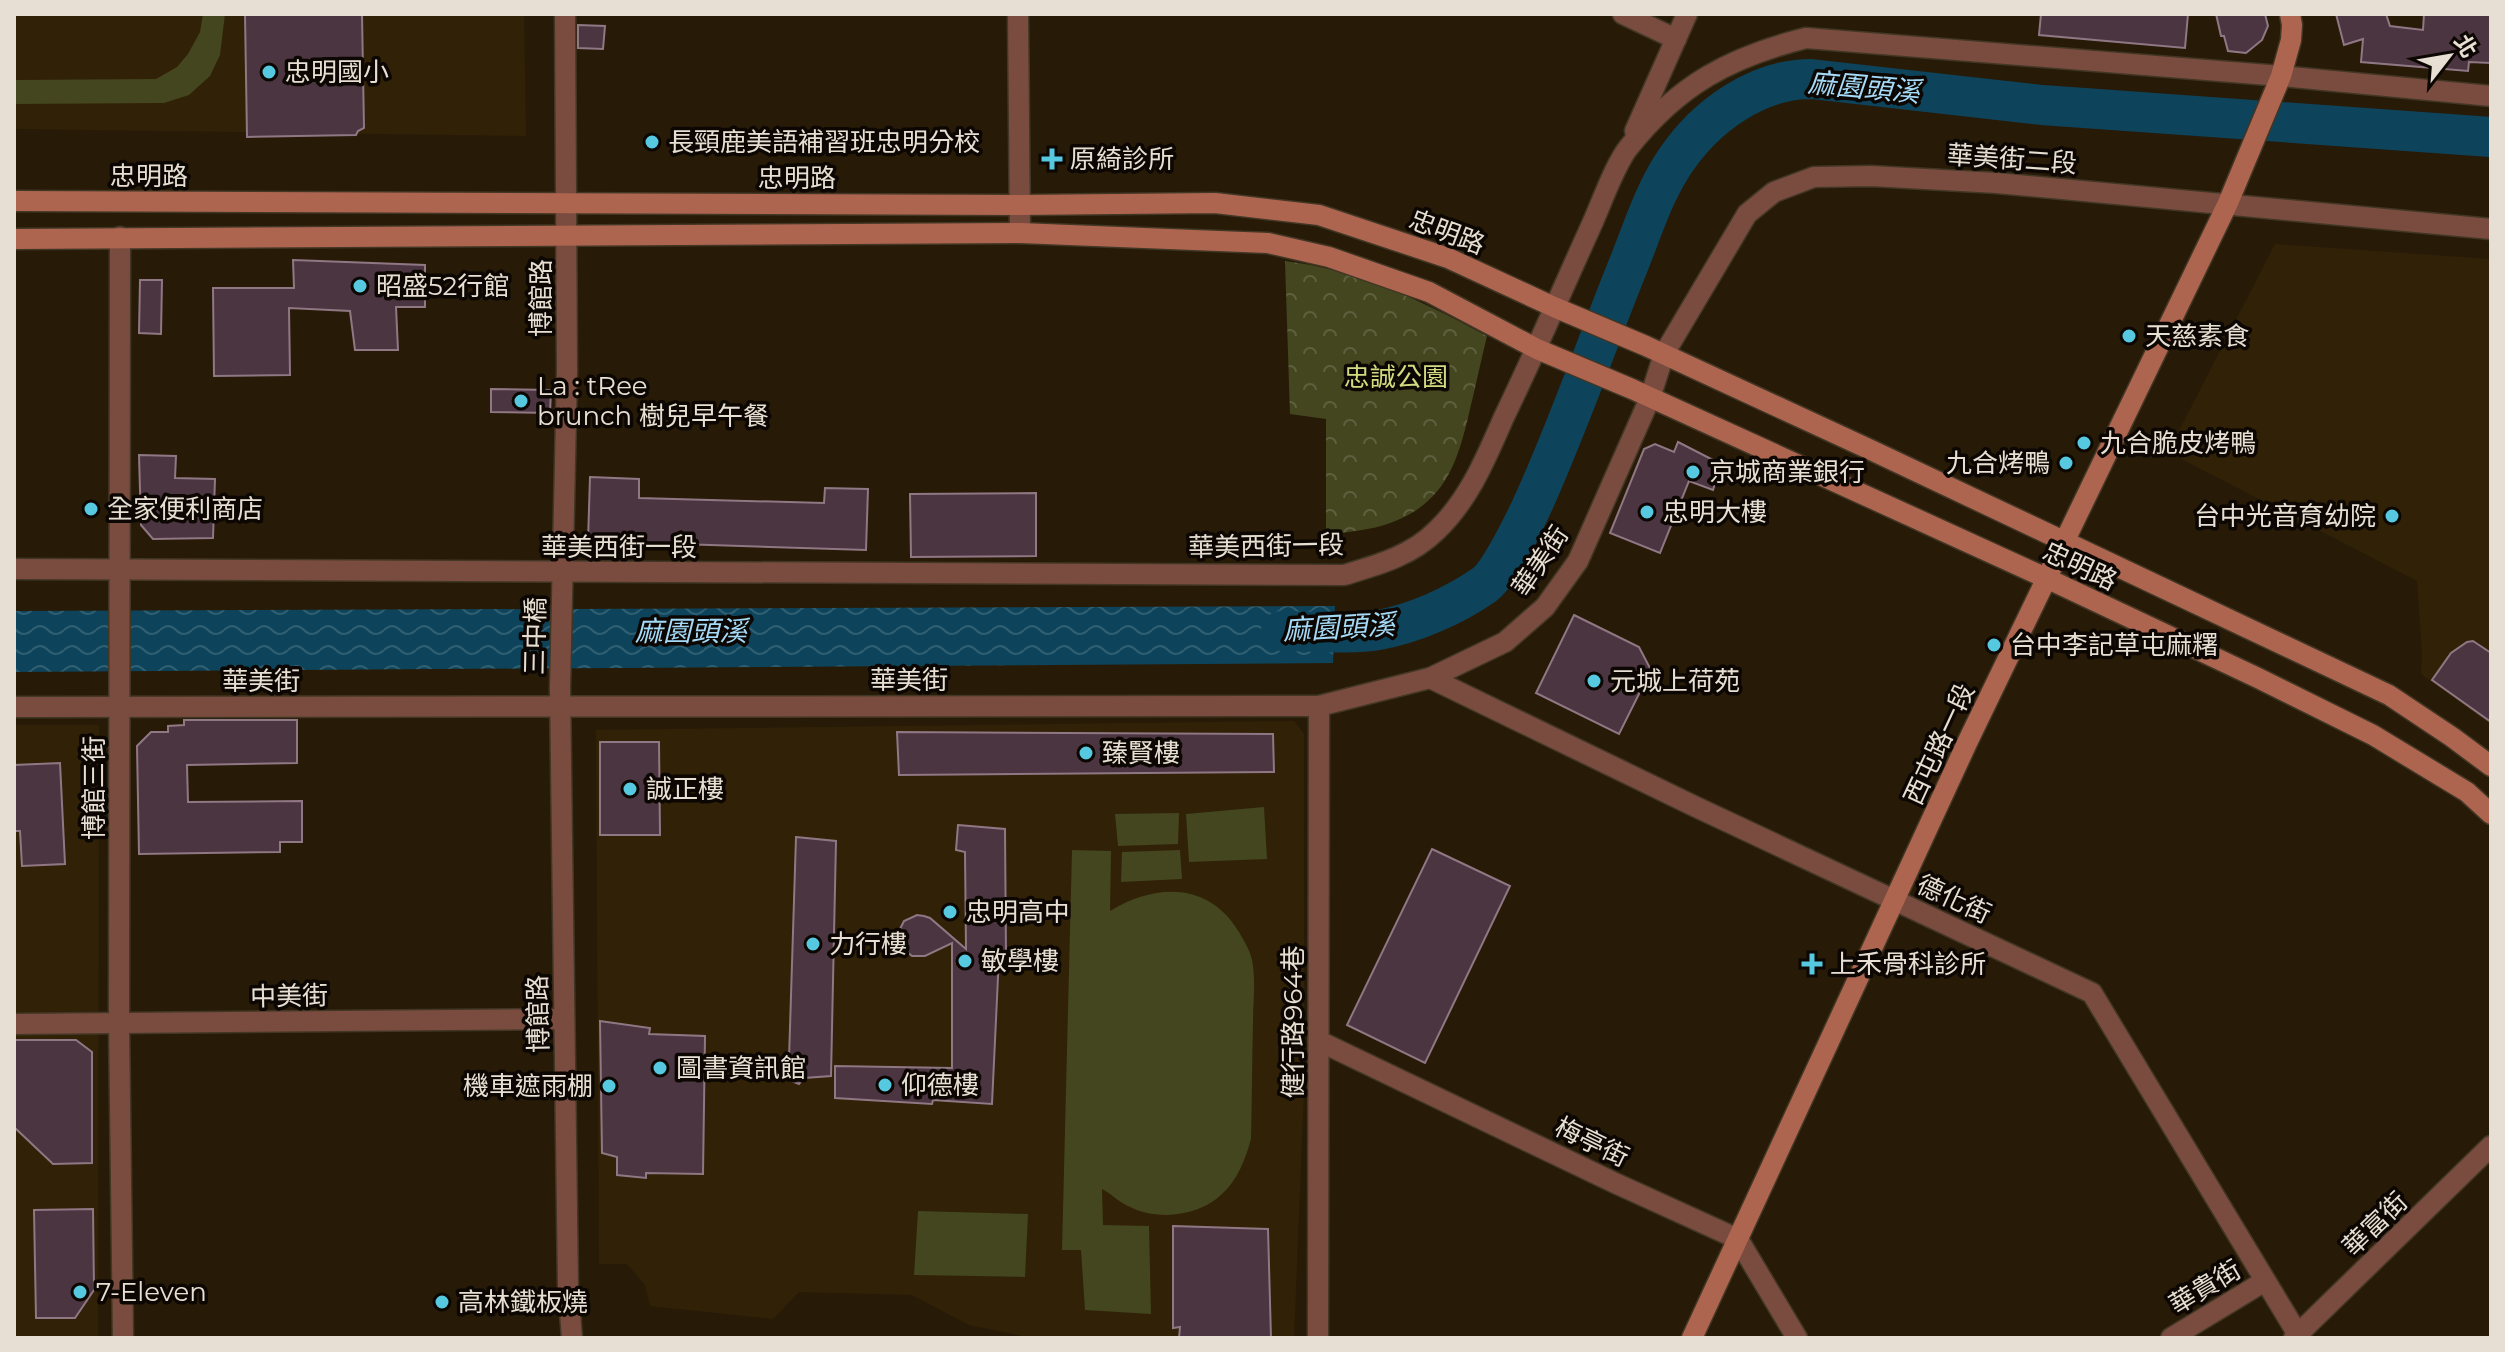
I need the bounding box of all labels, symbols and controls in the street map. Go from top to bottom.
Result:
north arrow [2409,16,2489,96]
text: 北 [2448,30,2483,62]
place label: 忠明國小 [285,56,389,88]
marker: 忠明國小 [260,63,278,81]
water label: 麻園頭溪 [1807,65,1925,109]
place label: 長頸鹿美語補習班忠明分校 [668,126,980,158]
marker: 長頸鹿美語補習班忠明分校 [643,133,661,151]
street label: 華美街二段 [1946,139,2078,179]
place label: 原綺診所 [1070,143,1174,175]
marker: 原綺診所 [1041,148,1063,170]
street label: 忠明路 [110,160,188,192]
street label: 忠明路 [758,162,836,194]
street label: 忠明路 [1405,203,1489,261]
street label: 博館路 [525,259,557,337]
place label: 昭盛52行館 [376,270,509,302]
marker: 昭盛52行館 [351,277,369,295]
place label: 天慈素食 [2145,320,2249,352]
marker: 天慈素食 [2120,327,2138,345]
park label: 忠誠公園 [1344,361,1448,393]
place label: La : tRee brunch 樹兒早午餐 [537,370,769,432]
marker: La : tRee brunch 樹兒早午餐 [512,392,530,410]
place label: 九合脆皮烤鴨 [2100,427,2256,459]
marker: 九合脆皮烤鴨 [2075,434,2093,452]
place label: 九合烤鴨 [1946,447,2050,479]
marker: 九合烤鴨 [2057,454,2075,472]
place label: 京城商業銀行 [1709,456,1865,488]
marker: 京城商業銀行 [1684,463,1702,481]
place label: 全家便利商店 [107,493,263,525]
place label: 忠明大樓 [1663,496,1767,528]
marker: 全家便利商店 [82,500,100,518]
place label: 台中光音育幼院 [2194,500,2376,532]
marker: 忠明大樓 [1638,503,1656,521]
marker: 台中光音育幼院 [2383,507,2401,525]
street label: 華美街 [1505,520,1575,602]
street label: 華美西街一段 [1188,529,1344,563]
street label: 華美西街一段 [541,531,697,563]
street label: 忠明路 [2038,535,2122,597]
street label: 三中橋 [518,597,552,675]
water label: 麻園頭溪 [1282,607,1400,647]
water label: 麻園頭溪 [635,614,751,648]
place label: 台中李記草屯麻糬 [2010,629,2218,661]
marker: 台中李記草屯麻糬 [1985,636,2003,654]
street label: 華美街 [870,664,948,696]
street label: 華美街 [222,665,300,697]
place label: 元城上荷苑 [1610,665,1740,697]
marker: 元城上荷苑 [1585,672,1603,690]
street label: 西屯路一段 [1897,678,1981,810]
street label: 博館三街 [78,736,110,840]
place label: 臻賢樓 [1102,737,1180,769]
marker: 臻賢樓 [1077,744,1095,762]
place label: 誠正樓 [646,773,724,805]
marker: 誠正樓 [621,780,639,798]
street label: 德化街 [1912,868,1996,930]
place label: 忠明高中 [966,896,1070,928]
marker: 忠明高中 [941,903,959,921]
place label: 力行樓 [829,928,907,960]
marker: 力行樓 [804,935,822,953]
place label: 敏學樓 [981,945,1059,977]
street label: 健行路964巷 [1277,946,1309,1098]
place label: 上禾骨科診所 [1830,948,1986,980]
marker: 敏學樓 [956,952,974,970]
marker: 上禾骨科診所 [1801,953,1823,975]
street label: 博館路 [521,975,555,1053]
street label: 中美街 [250,979,328,1013]
place label: 圖書資訊館 [676,1052,806,1084]
marker: 圖書資訊館 [651,1059,669,1077]
place label: 仰德樓 [901,1069,979,1101]
place label: 機車遮雨棚 [463,1070,593,1102]
marker: 仰德樓 [876,1076,894,1094]
marker: 機車遮雨棚 [600,1077,618,1095]
street label: 梅亭街 [1550,1111,1634,1173]
street label: 華富街 [2336,1185,2414,1263]
street label: 華貴街 [2163,1253,2247,1321]
place label: 7-Eleven [96,1276,207,1308]
marker: 7-Eleven [71,1283,89,1301]
place label: 高林鐵板燒 [458,1286,588,1318]
marker: 高林鐵板燒 [433,1293,451,1311]

